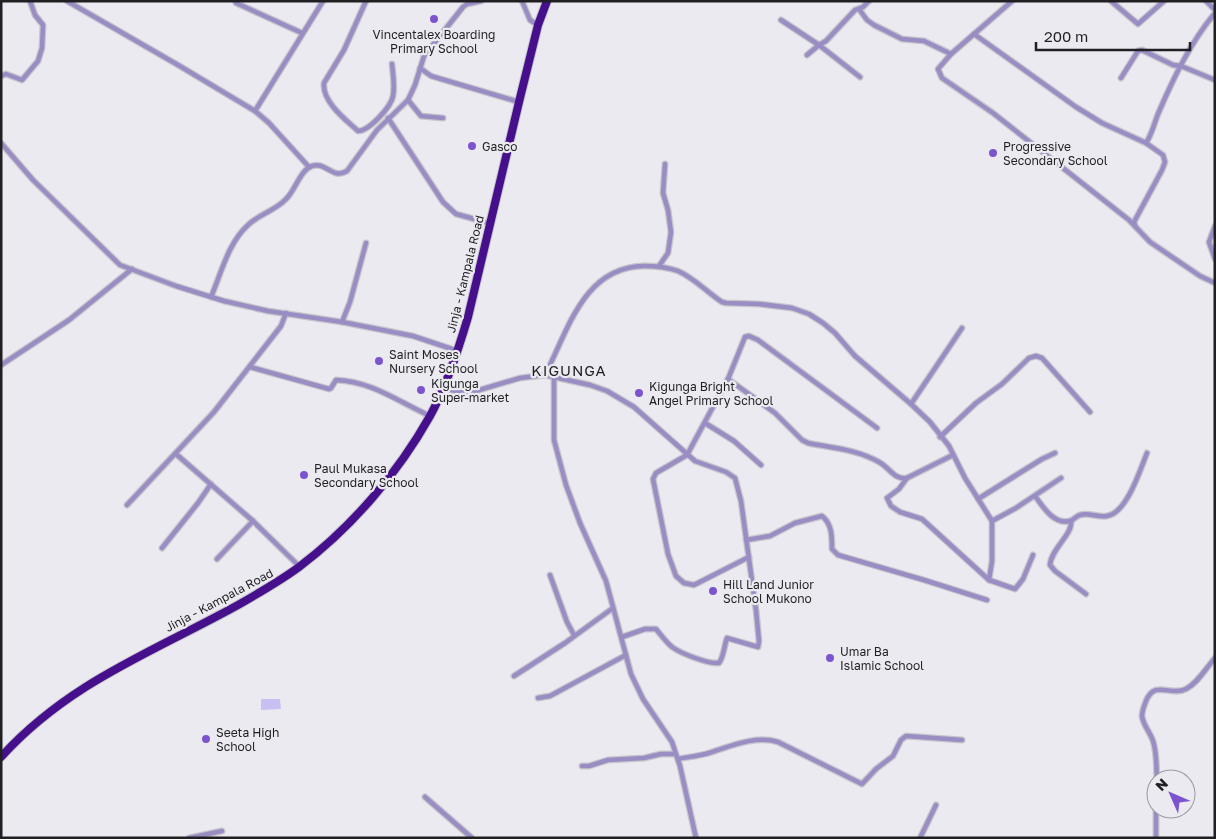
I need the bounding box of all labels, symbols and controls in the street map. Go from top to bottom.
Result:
marker: Vincentalex Boarding Primary School [428,13,440,25]
scale bar [1036,20,1190,52]
place label: Vincentalex Boarding Primary School [373,27,495,56]
text: 200 m [1044,27,1088,45]
place label: Gasco [482,139,517,154]
place label: Progressive Secondary School [1003,139,1108,168]
marker: Gasco [466,140,478,152]
marker: Progressive Secondary School [987,147,999,159]
street label: Jinja - Kampala Road [443,214,487,334]
place label: Saint Moses Nursery School [389,347,478,376]
marker: Saint Moses Nursery School [373,355,385,367]
district label: KIGUNGA [531,361,607,379]
place label: Kigunga Super-market [431,376,509,405]
place label: Kigunga Bright Angel Primary School [649,379,774,408]
marker: Kigunga Super-market [415,384,427,396]
marker: Kigunga Bright Angel Primary School [633,387,645,399]
place label: Paul Mukasa Secondary School [314,461,419,490]
marker: Paul Mukasa Secondary School [298,469,310,481]
street label: Jinja - Kampala Road [162,565,276,635]
place label: Hill Land Junior School Mukono [723,577,814,606]
marker: Hill Land Junior School Mukono [707,585,719,597]
place label: Umar Ba Islamic School [840,644,924,673]
marker: Umar Ba Islamic School [824,652,836,664]
place label: Seeta High School [216,725,279,754]
marker: Seeta High School [200,733,212,745]
north arrow [1146,769,1196,819]
text: N [1152,775,1171,794]

